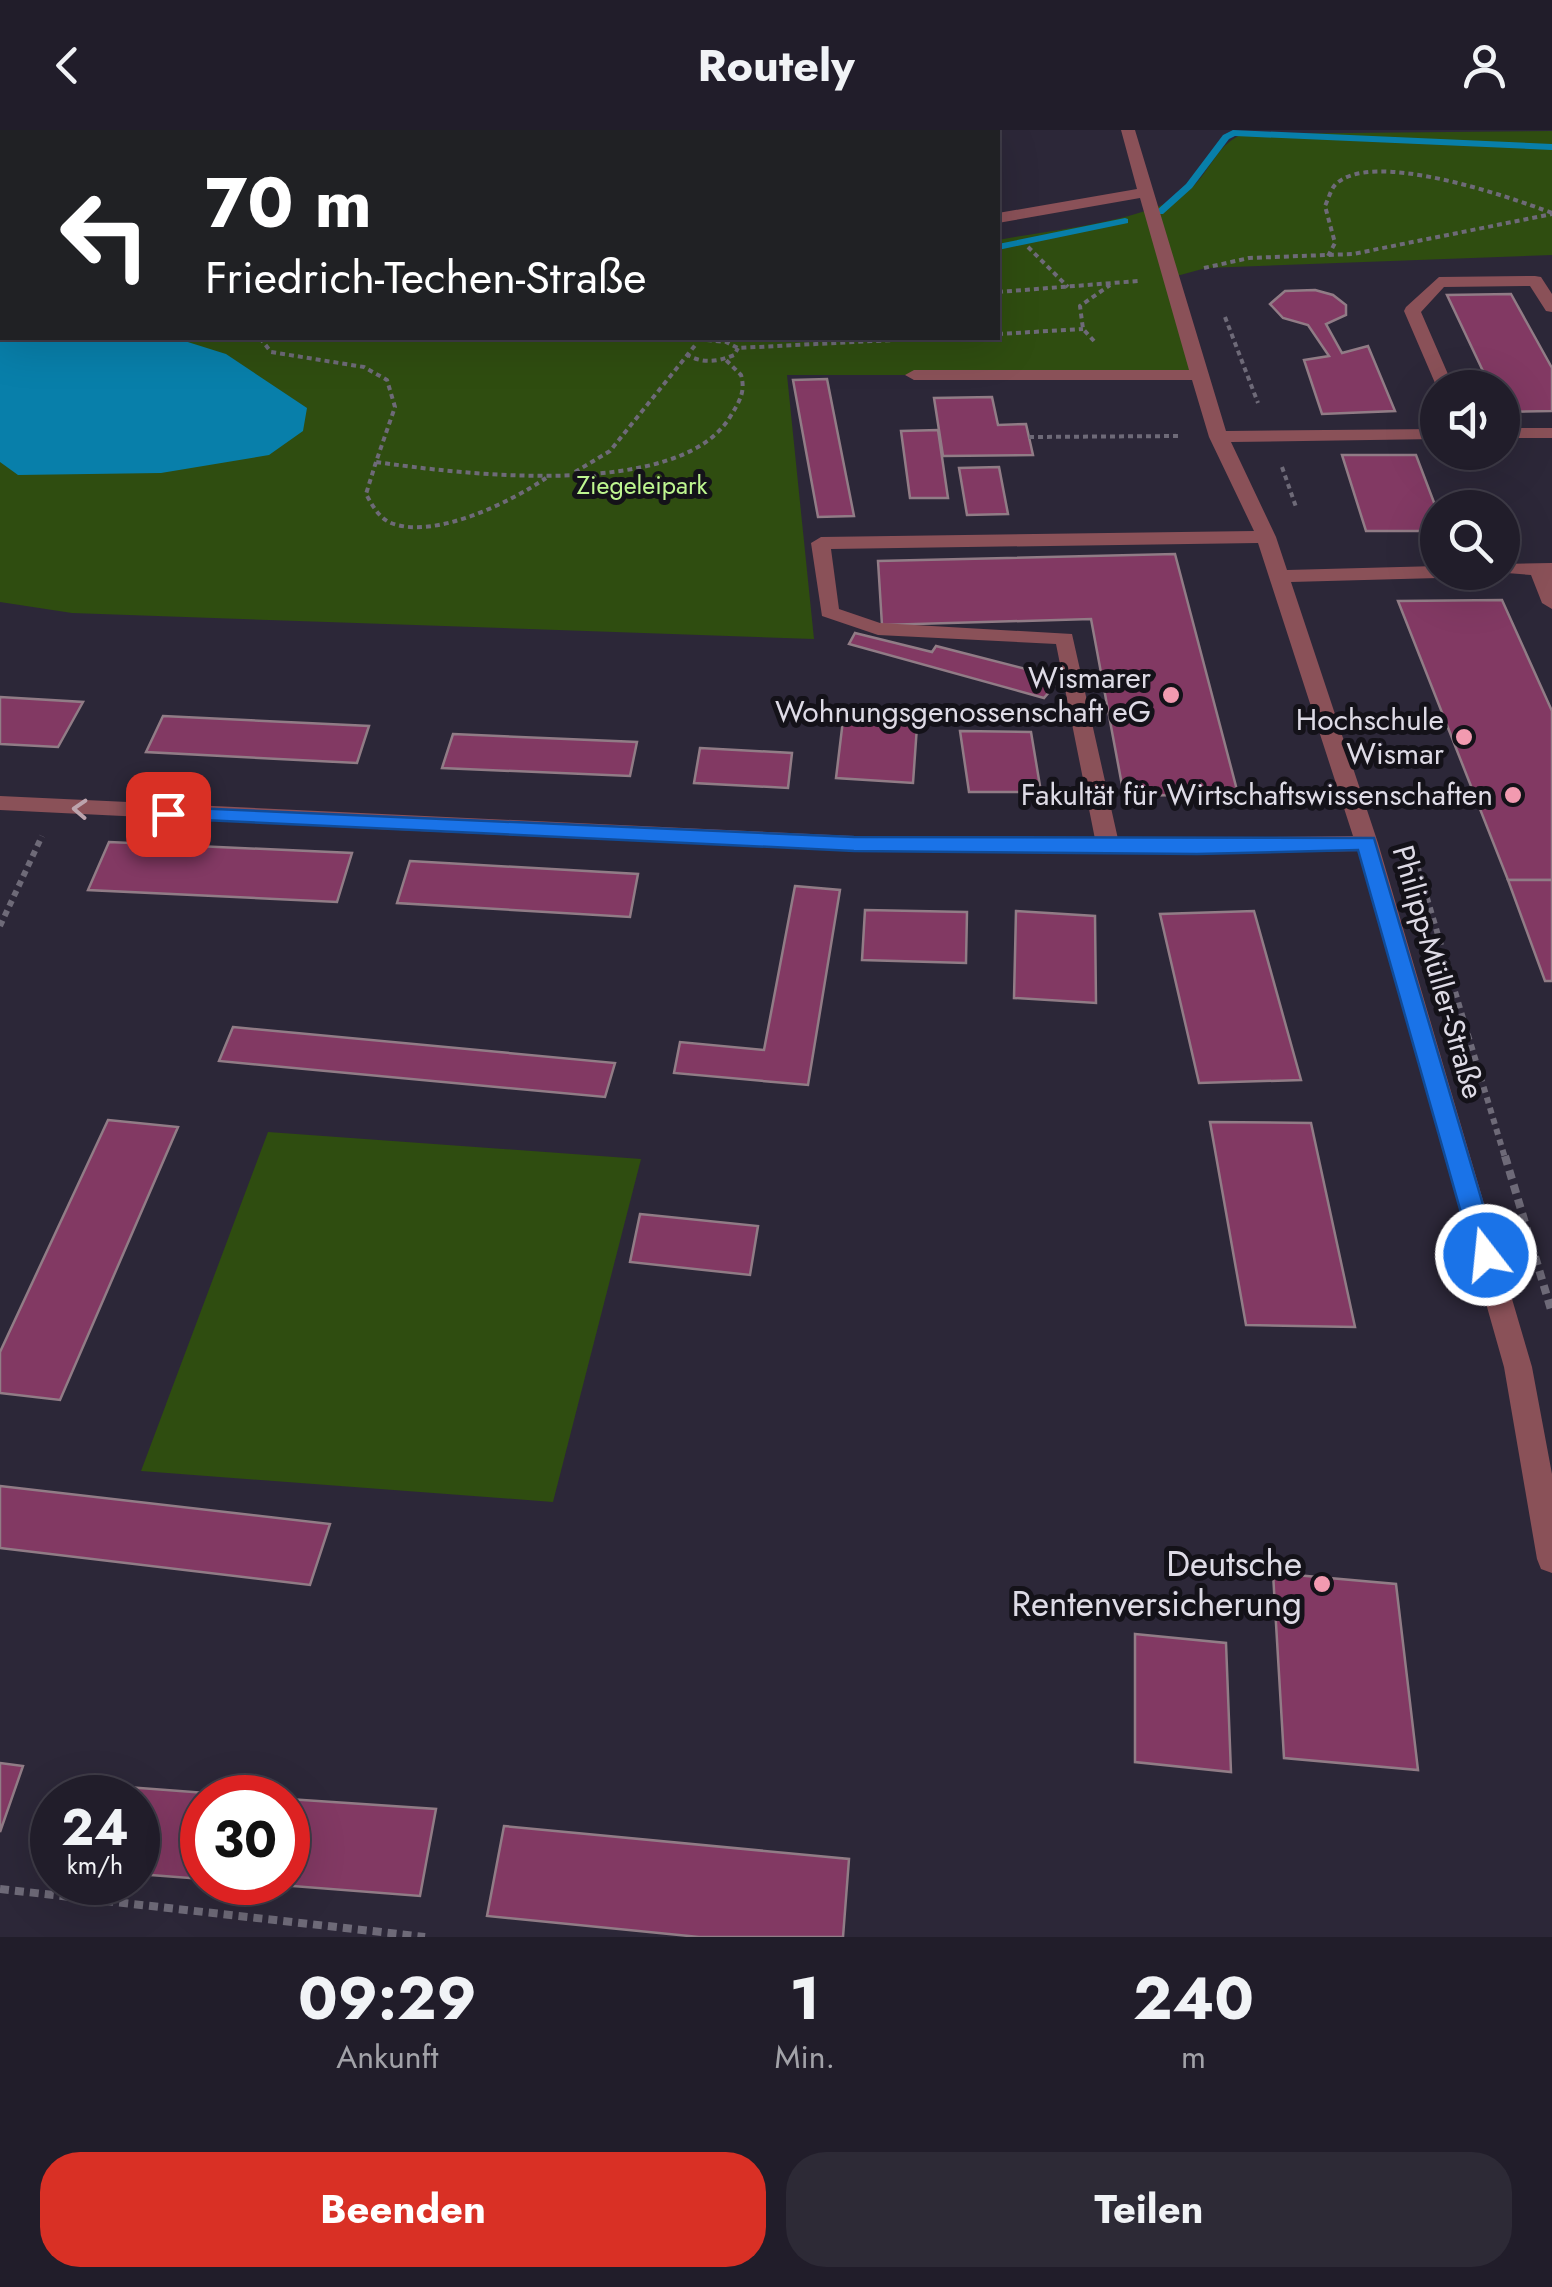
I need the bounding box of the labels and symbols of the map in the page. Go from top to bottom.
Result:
park label: Ziegeleipark [576,467,708,503]
place label: Wismarer Wohnungsgenossenschaft eG [775,656,1152,733]
marker: Wismarer Wohnungsgenossenschaft eG [1160,684,1182,706]
place label: Hochschule Wismar [1296,698,1445,775]
marker: Hochschule Wismar [1453,726,1475,748]
pin [126,772,211,857]
place label: Fakultät für Wirtschaftswissenschaften [1021,773,1493,816]
marker: Fakultät für Wirtschaftswissenschaften [1502,784,1524,806]
one-way arrow [72,799,88,820]
street label: Philipp-Müller-Straße [1382,840,1495,1104]
position arrow [1434,1203,1538,1307]
place label: Deutsche Rentenversicherung [1011,1539,1302,1629]
marker: Deutsche Rentenversicherung [1311,1573,1333,1595]
speed limit sign: 30 [180,1775,310,1905]

